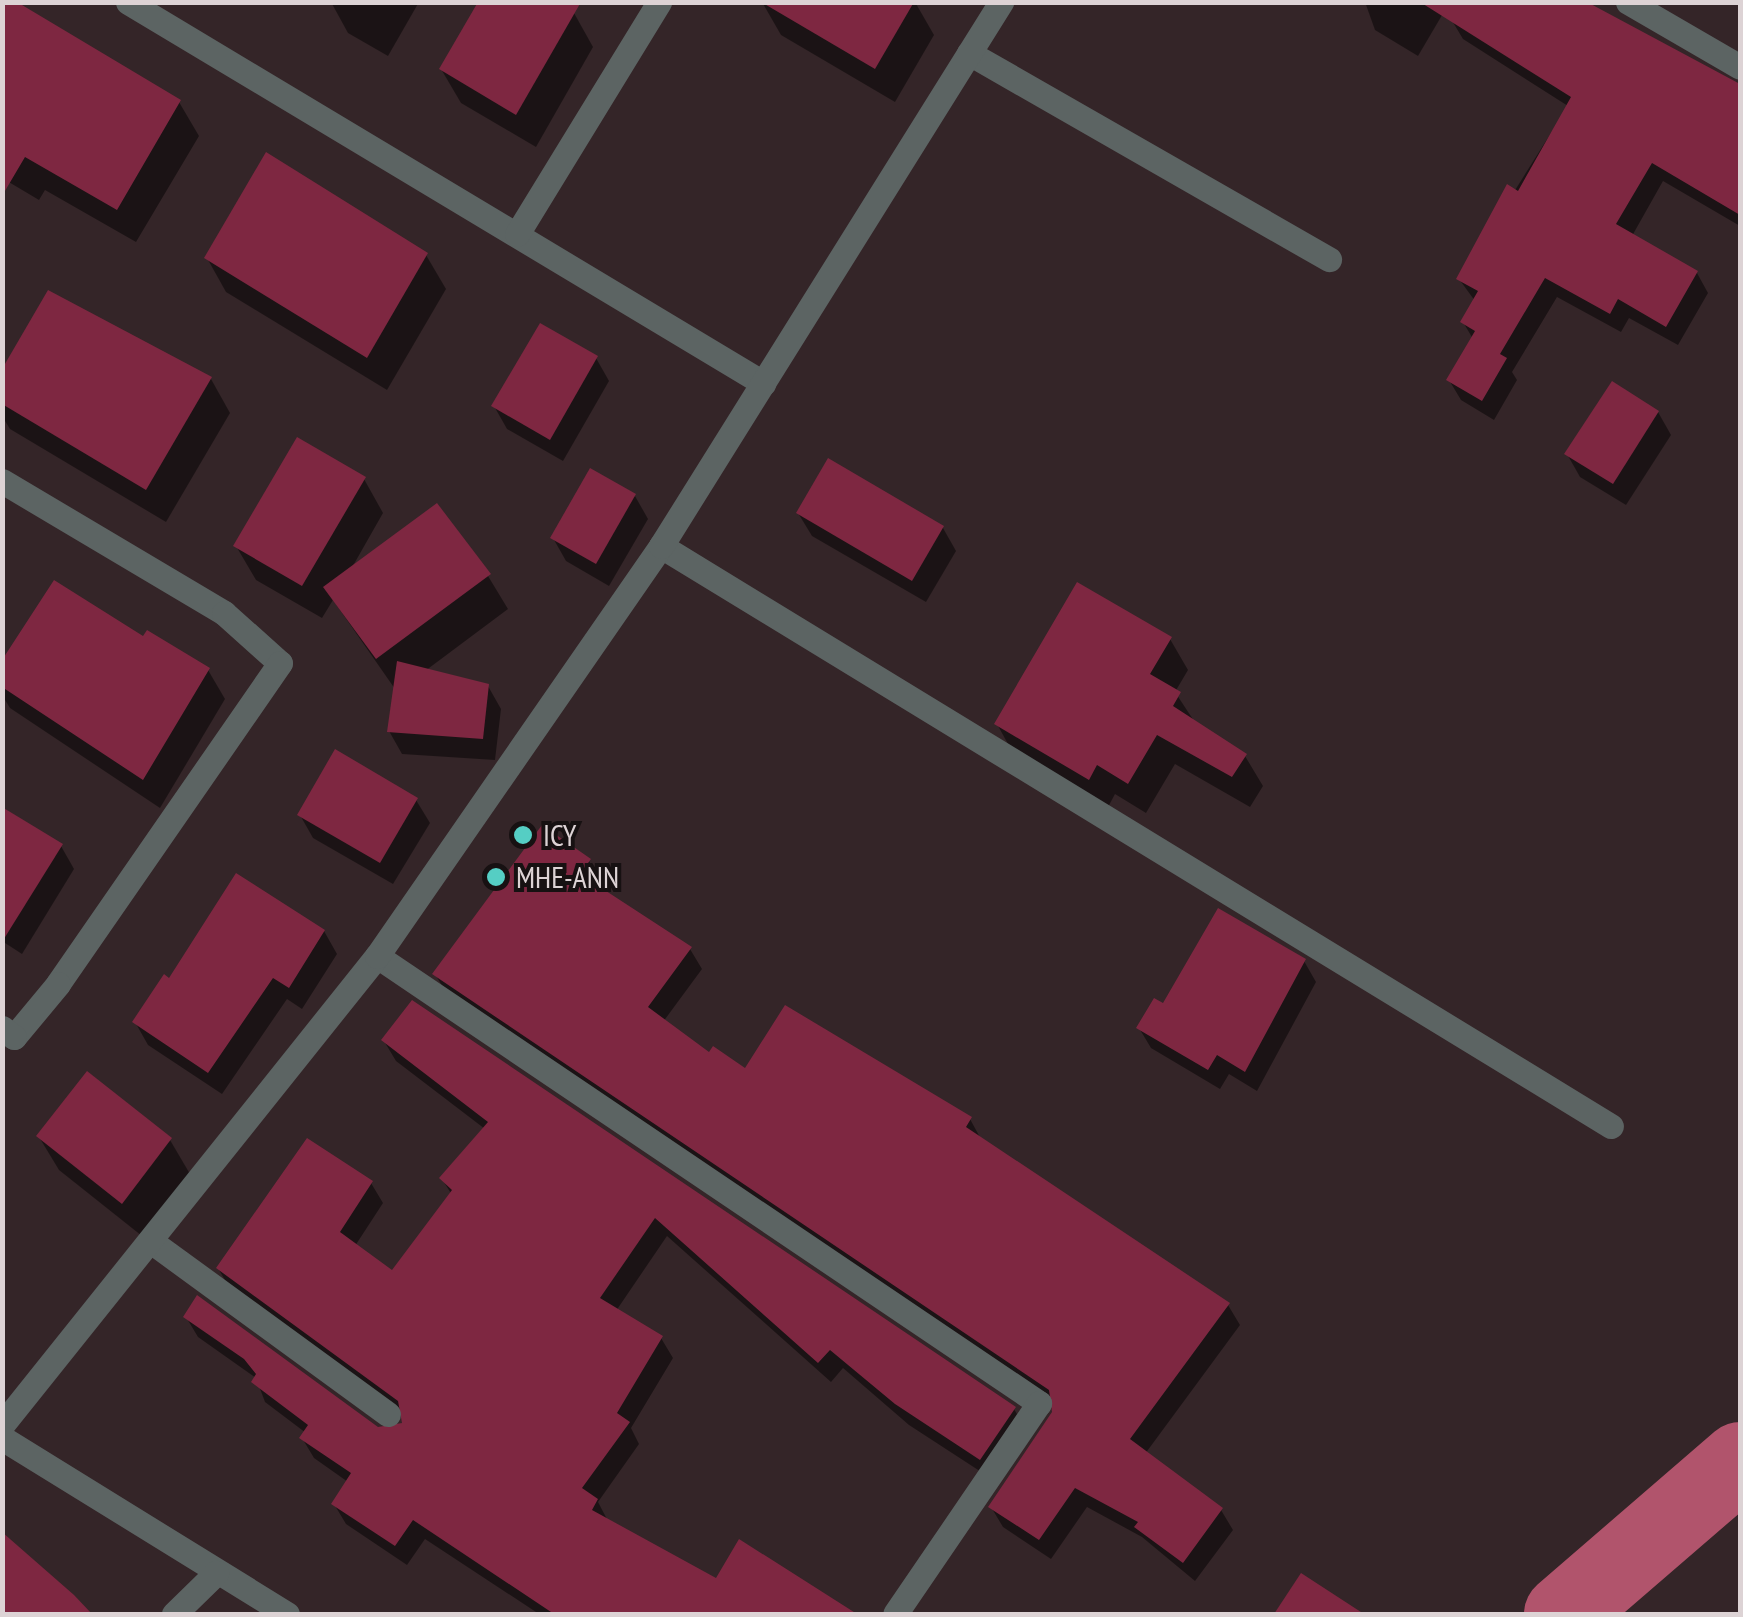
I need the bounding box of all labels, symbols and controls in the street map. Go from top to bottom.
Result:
place label: ICY [543,817,576,853]
marker: ICY [512,824,534,846]
place label: MHE-ANN [516,859,619,895]
marker: MHE-ANN [485,866,507,888]

